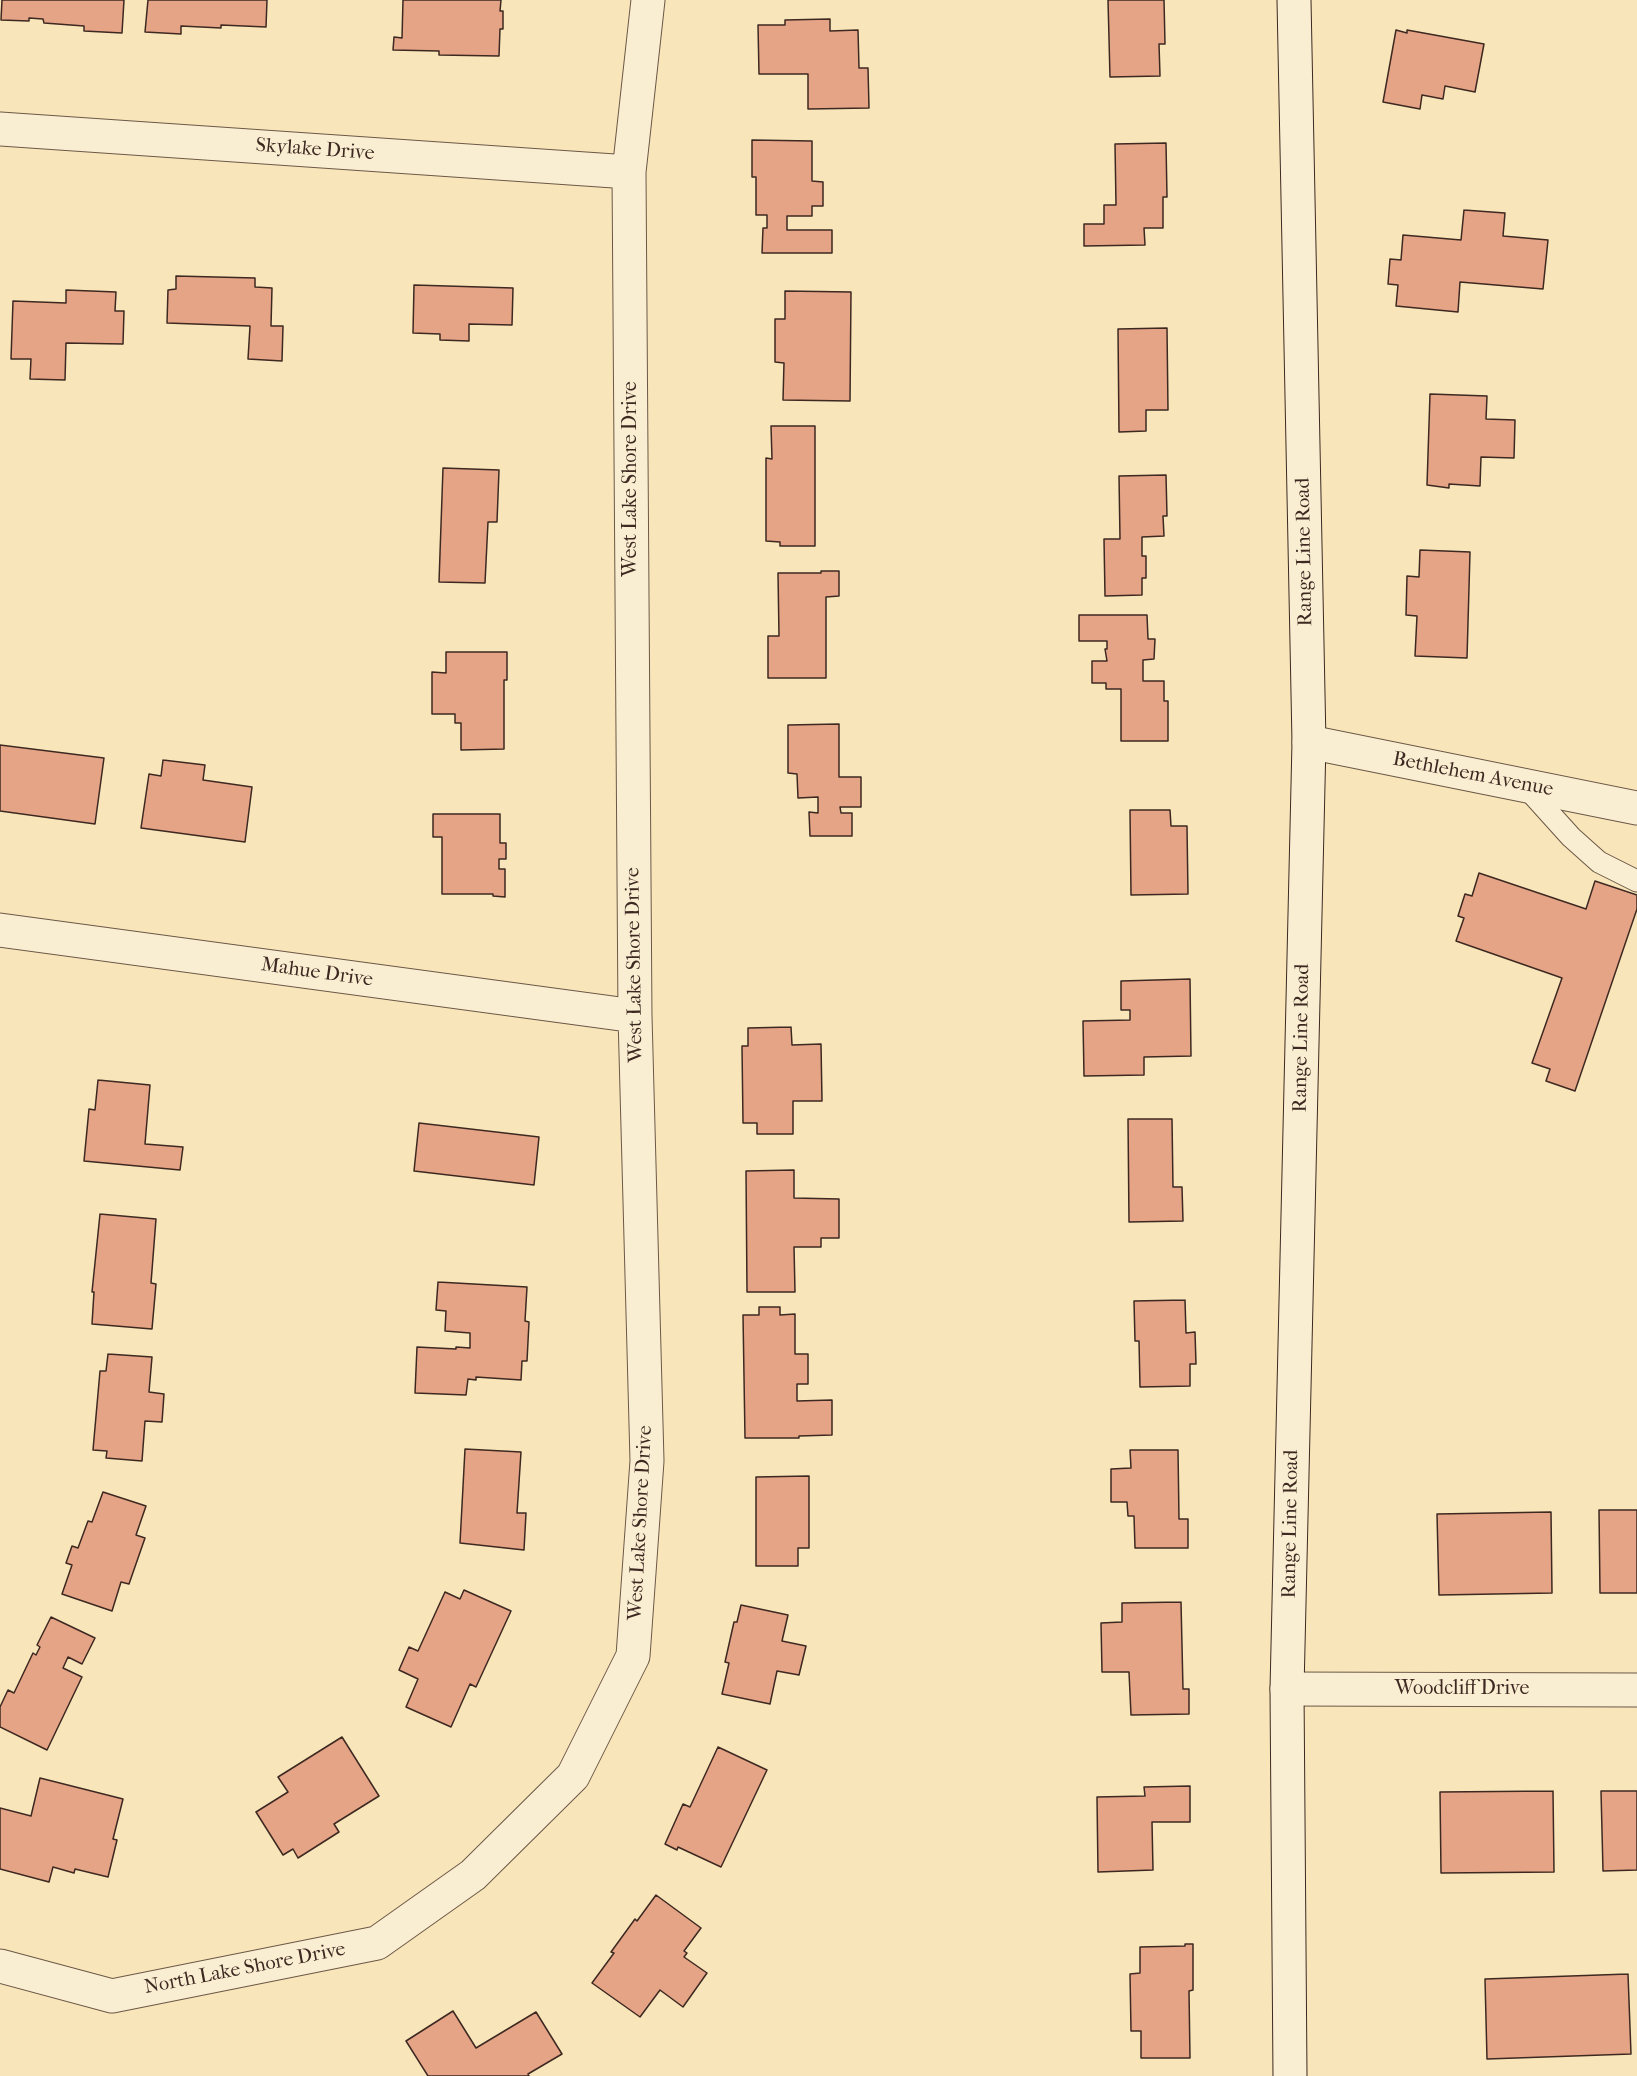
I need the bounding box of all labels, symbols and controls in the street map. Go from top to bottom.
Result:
street label: Skylake Drive [255,134,375,166]
street label: West Lake Shore Drive [619,381,643,577]
street label: Range Line Road [1292,477,1318,627]
street label: Bethlehem Avenue [1391,748,1555,802]
street label: West Lake Shore Drive [621,867,649,1063]
street label: Mahue Drive [259,953,375,993]
street label: Range Line Road [1289,963,1315,1113]
street label: West Lake Shore Drive [624,1425,658,1621]
street label: Range Line Road [1278,1449,1304,1599]
street label: Woodcliff Drive [1395,1677,1529,1701]
street label: North Lake Shore Drive [142,1938,348,2000]

